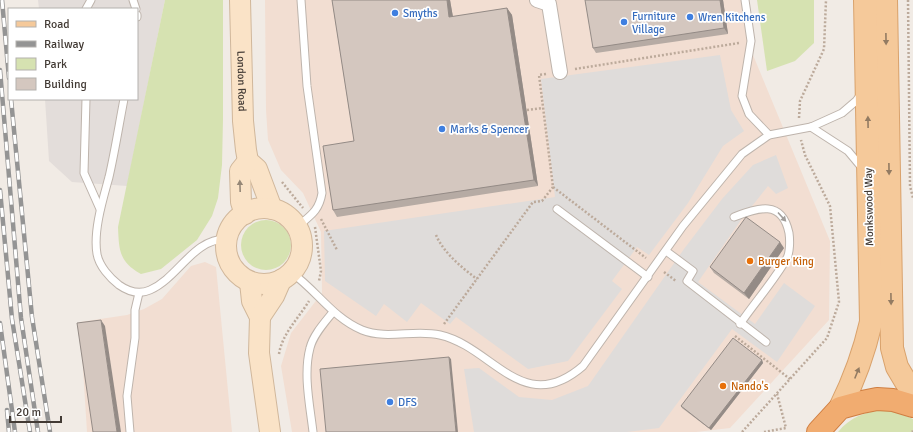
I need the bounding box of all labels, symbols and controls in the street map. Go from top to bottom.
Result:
place label: Smyths [403,7,438,20]
legend [8,8,138,100]
marker: Smyths [390,8,400,18]
place label: Furniture Village [632,10,676,36]
place label: Wren Kitchens [698,11,766,24]
marker: Wren Kitchens [685,12,695,22]
text: Road [44,17,70,32]
marker: Furniture Village [619,17,629,27]
one-way arrow [883,33,889,46]
text: Railway [44,37,84,52]
street label: London Road [235,50,249,112]
text: Park [44,57,67,72]
text: Building [44,77,87,92]
one-way arrow [865,115,871,128]
place label: Marks & Spencer [450,123,529,136]
marker: Marks & Spencer [437,124,447,134]
one-way arrow [886,163,892,176]
street label: Monkswood Way [862,167,876,246]
one-way arrow [237,179,243,192]
one-way arrow [777,212,786,222]
place label: Burger King [758,255,814,268]
marker: Burger King [745,256,755,266]
one-way arrow [888,293,894,306]
one-way arrow [854,367,860,379]
place label: Nando's [731,380,769,393]
marker: Nando's [718,381,728,391]
place label: DFS [398,396,417,409]
marker: DFS [385,397,395,407]
scale bar [10,398,61,424]
text: 20 m [16,405,41,420]

